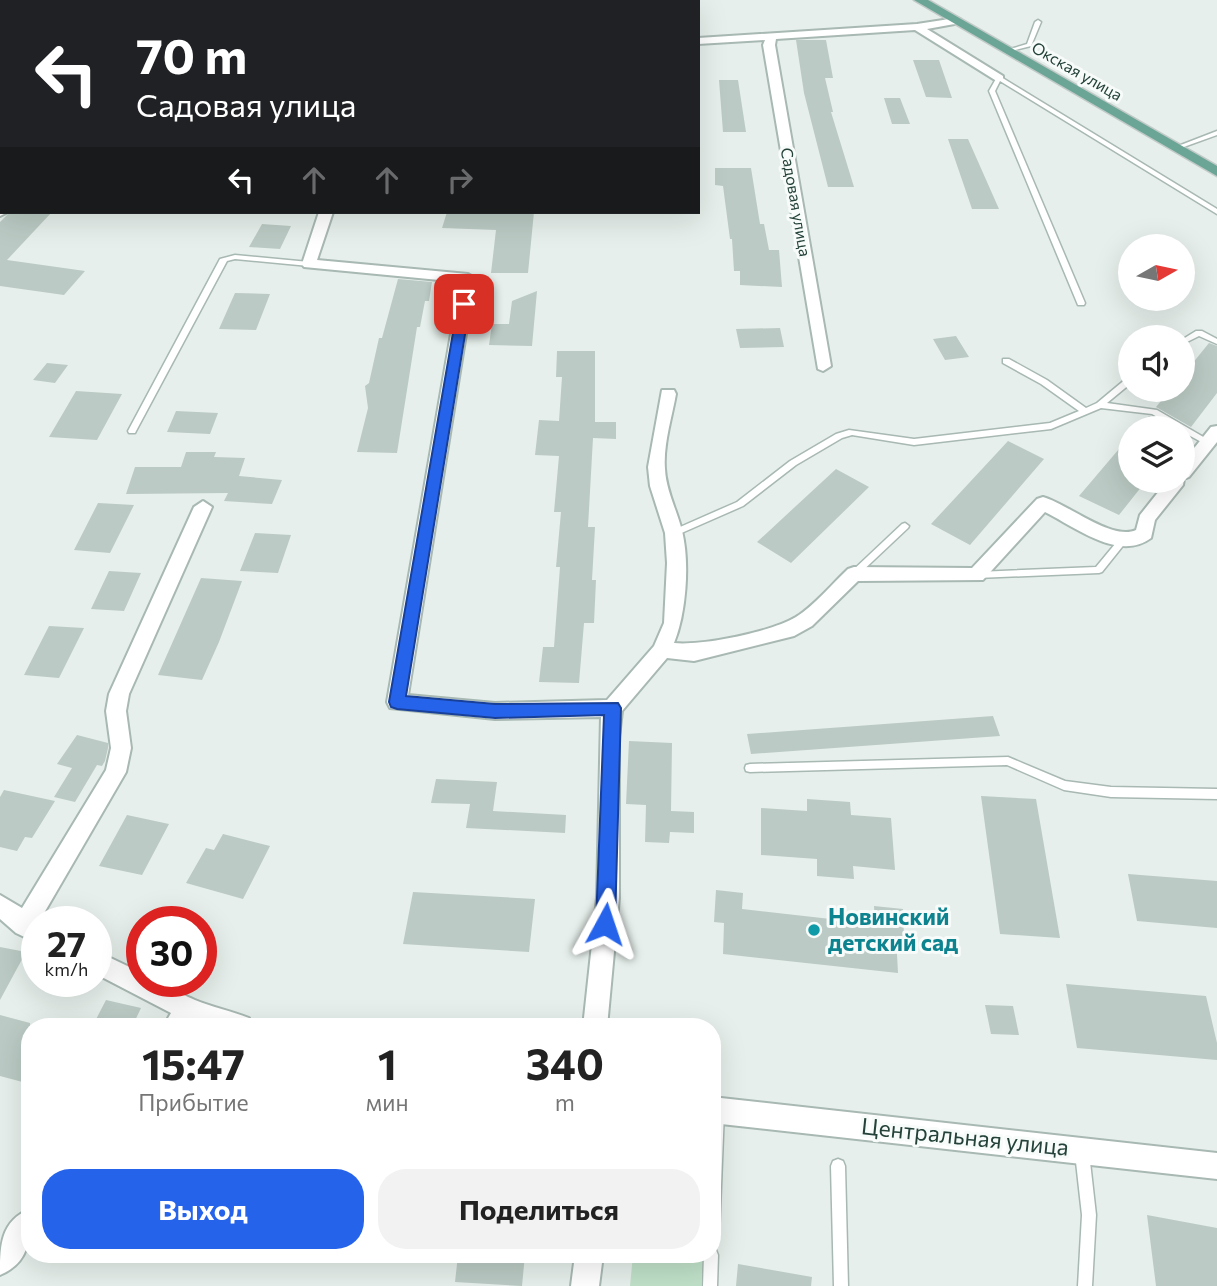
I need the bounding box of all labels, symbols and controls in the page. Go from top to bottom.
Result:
text: 70 m [136,24,247,84]
icon: left [21,28,112,119]
street label: Окская улица [1029,37,1126,104]
text: Садовая улица [136,84,356,124]
street label: Садовая улица [778,146,815,258]
icon: left [222,161,260,199]
icon: ahead [295,161,333,199]
icon: ahead [368,161,406,199]
icon: right [441,161,479,199]
north arrow [1118,234,1195,312]
map controls [1118,234,1195,493]
pin [434,274,494,334]
icon: arrive [445,285,483,323]
button: sound [1118,325,1195,402]
button: layers [1118,416,1195,493]
position arrow [568,887,642,961]
place label: Новинский детский сад [828,902,958,956]
speed limit sign: 30 [126,906,217,997]
text: 27 [47,921,86,964]
marker: Новинский детский сад [806,922,822,938]
text: km/h [45,958,88,980]
text: 15:47 [142,1037,245,1089]
text: 1 [378,1037,397,1089]
text: 340 [526,1037,604,1089]
text: Прибытие [138,1088,249,1116]
text: мин [366,1088,409,1116]
text: m [555,1088,575,1116]
street label: Центральная улица [860,1111,1070,1161]
button: Выход [42,1169,364,1249]
button: Поделиться [378,1169,700,1249]

